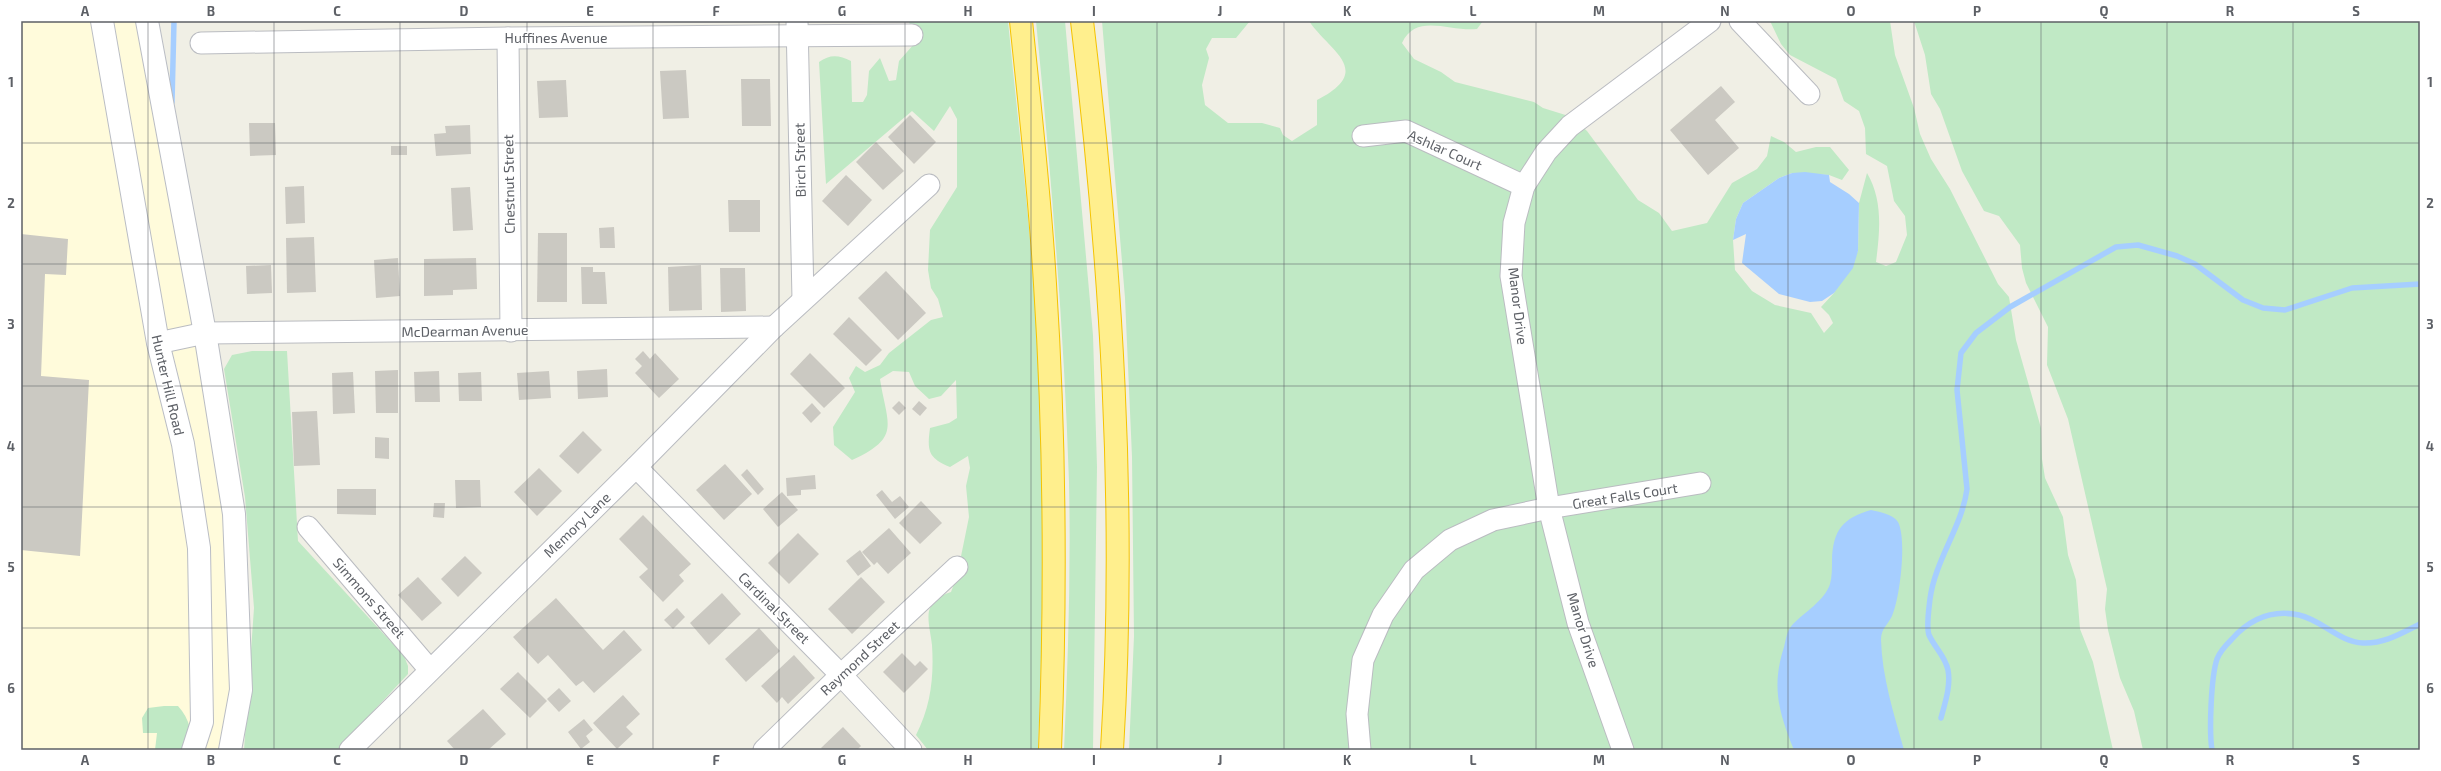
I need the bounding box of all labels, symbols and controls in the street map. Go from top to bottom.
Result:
text: A [81,3,90,19]
text: B [207,3,215,19]
text: C [333,3,341,19]
text: D [460,3,469,19]
text: E [586,3,594,19]
text: F [712,3,720,19]
text: G [838,3,846,19]
text: H [964,3,973,19]
text: I [1092,3,1096,19]
text: J [1218,3,1222,19]
text: K [1343,3,1352,19]
text: L [1470,3,1477,19]
text: M [1593,3,1605,19]
text: N [1720,3,1730,19]
text: O [1847,3,1856,19]
text: P [1973,3,1981,19]
text: Q [2100,3,2109,20]
text: R [2226,3,2235,19]
text: S [2352,3,2360,19]
street label: Huffines Avenue [505,29,607,46]
text: 1 [8,74,14,90]
text: 1 [2427,74,2433,90]
street label: Birch Street [790,123,809,197]
street label: Ashlar Court [1406,126,1485,173]
street label: Chestnut Street [499,134,518,234]
text: 2 [7,195,15,211]
text: 2 [2426,195,2434,211]
street label: Manor Drive [1505,266,1532,346]
text: 3 [7,316,15,332]
text: 3 [2426,316,2434,332]
street label: McDearman Avenue [401,321,529,340]
street label: Hunter Hill Road [149,333,188,437]
text: 4 [7,438,15,454]
text: 4 [2426,438,2434,454]
street label: Great Falls Court [1571,479,1679,512]
street label: Memory Lane [540,489,614,561]
street label: Simmons Street [330,554,409,641]
text: 5 [7,559,15,575]
text: 5 [2426,559,2434,575]
street label: Cardinal Street [735,568,814,647]
street label: Manor Drive [1564,590,1603,670]
street label: Raymond Street [817,617,903,699]
text: 6 [7,680,15,696]
text: 6 [2426,680,2434,696]
text: A [81,752,90,768]
text: B [207,752,215,768]
text: C [333,752,341,768]
text: D [460,752,469,768]
text: E [586,752,594,768]
text: F [712,752,720,768]
text: G [838,752,846,768]
text: H [964,752,973,768]
text: I [1092,752,1096,768]
text: J [1218,752,1222,768]
text: K [1343,752,1352,768]
text: L [1470,752,1477,768]
text: M [1593,752,1605,768]
text: N [1720,752,1730,768]
text: O [1847,752,1856,768]
text: P [1973,752,1981,768]
text: Q [2100,752,2109,769]
text: R [2226,752,2235,768]
text: S [2352,752,2360,768]

